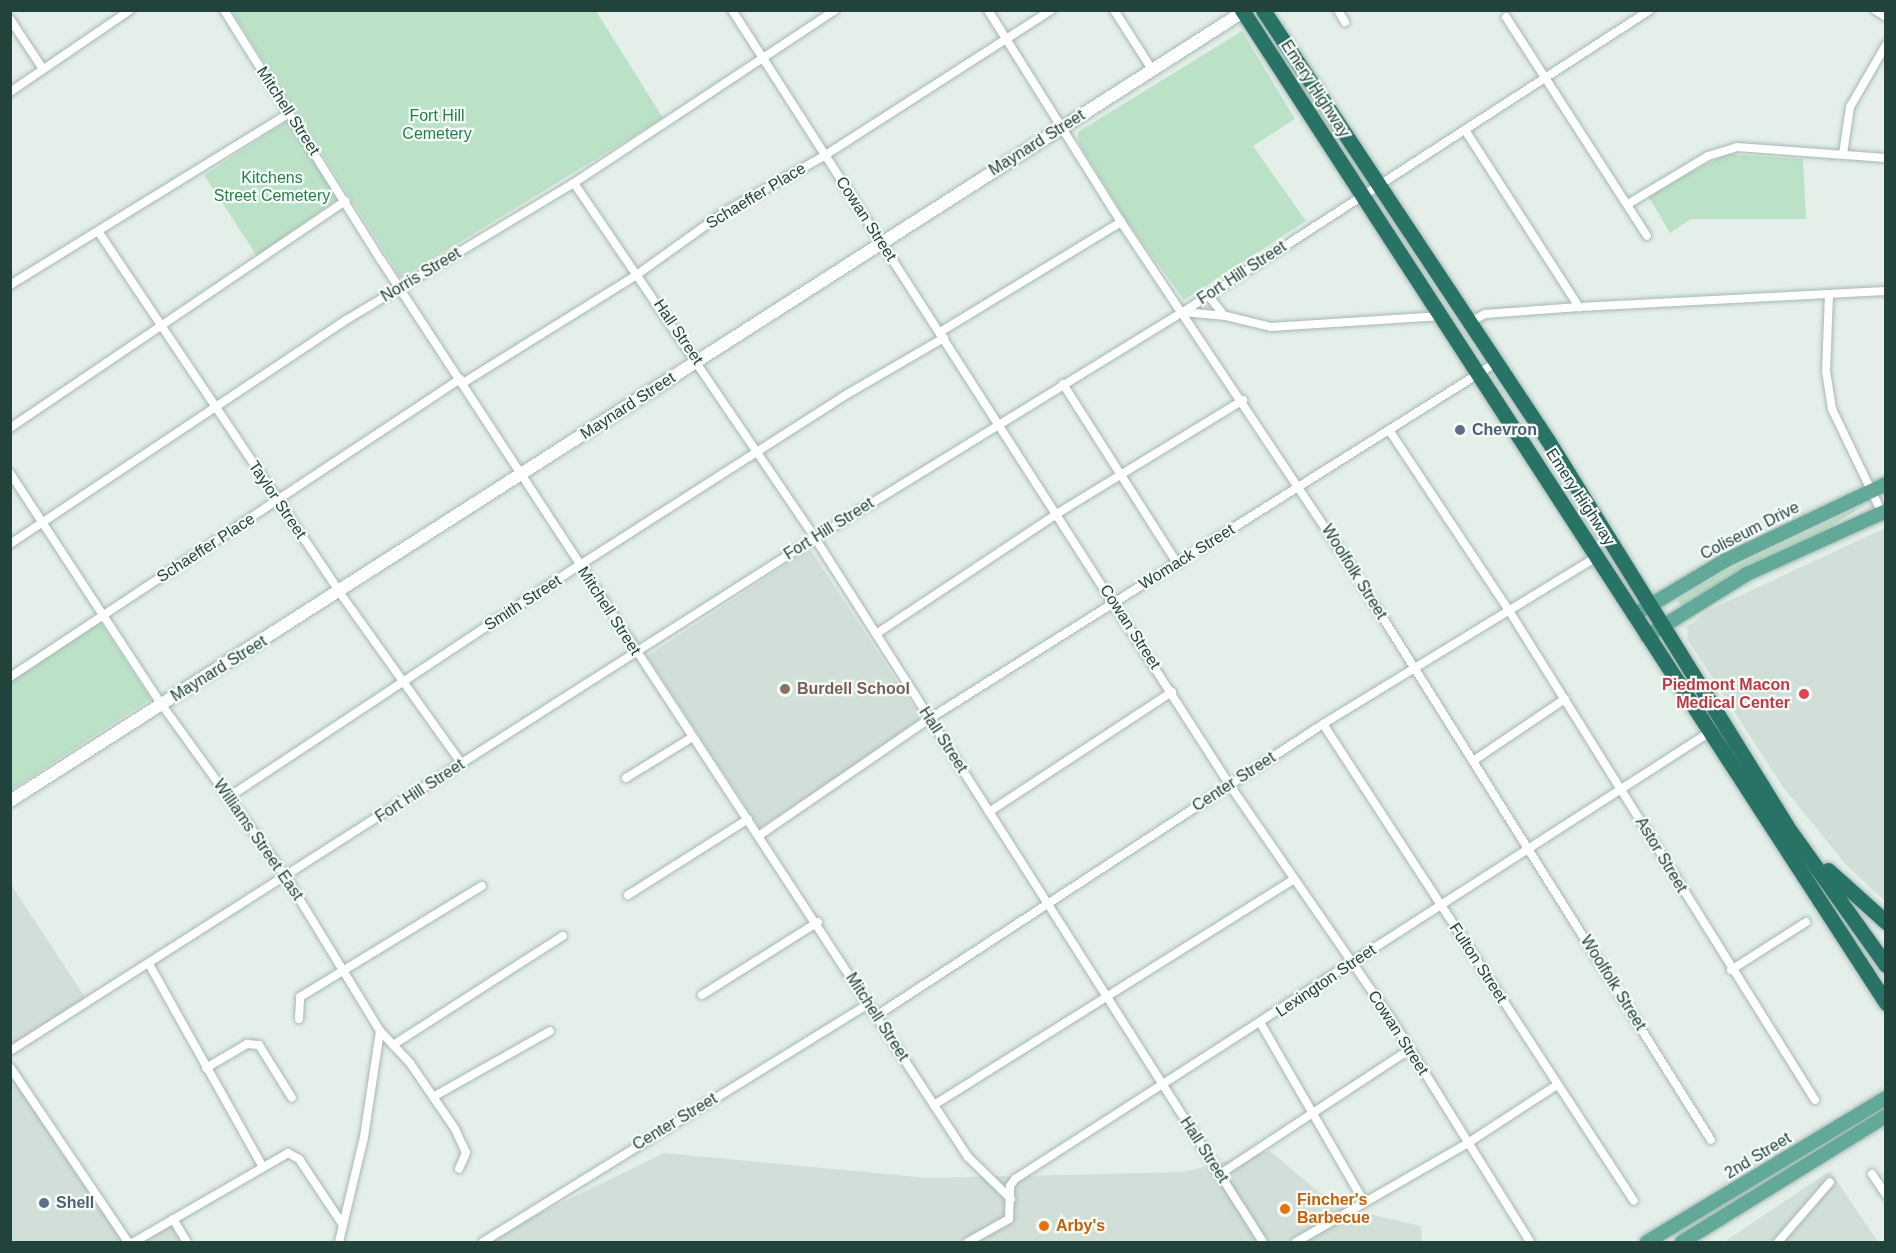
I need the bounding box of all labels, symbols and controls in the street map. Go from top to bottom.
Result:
street label: Emery Highway [1276,37,1354,141]
street label: Mitchell Street [252,63,324,159]
park label: Fort Hill Cemetery [402,106,472,144]
street label: Maynard Street [986,106,1088,180]
street label: Schaeffer Place [703,159,809,233]
park label: Kitchens Street Cemetery [214,168,330,206]
street label: Cowan Street [832,173,900,265]
street label: Fort Hill Street [1194,237,1290,309]
street label: Norris Street [378,244,464,306]
street label: Hall Street [649,296,707,368]
street label: Maynard Street [577,368,679,444]
place label: Chevron [1472,420,1537,440]
marker: Chevron [1453,423,1467,437]
street label: Emery Highway [1541,445,1619,549]
street label: Taylor Street [244,457,310,543]
street label: Fort Hill Street [781,494,877,564]
street label: Coliseum Drive [1697,498,1803,564]
street label: Schaeffer Place [154,509,258,587]
street label: Womack Street [1136,520,1238,594]
street label: Woolfolk Street [1317,521,1391,623]
street label: Mitchell Street [573,563,645,659]
street label: Smith Street [481,571,565,635]
street label: Cowan Street [1096,581,1164,673]
street label: Maynard Street [168,632,270,706]
place label: Piedmont Macon Medical Center [1662,675,1790,713]
place label: Burdell School [797,679,910,699]
marker: Burdell School [778,682,792,696]
marker: Piedmont Macon Medical Center [1795,685,1813,703]
street label: Hall Street [915,703,971,777]
street label: Center Street [1189,748,1279,816]
street label: Fort Hill Street [372,755,468,827]
street label: Williams Street East [209,776,307,904]
street label: Astor Street [1631,814,1691,896]
street label: Fulton Street [1445,919,1511,1007]
street label: Woolfolk Street [1576,932,1650,1034]
street label: Lexington Street [1272,940,1380,1022]
street label: Mitchell Street [841,969,913,1065]
street label: Cowan Street [1364,987,1432,1079]
street label: Center Street [629,1089,721,1155]
street label: Hall Street [1176,1113,1232,1187]
street label: 2nd Street [1721,1129,1795,1183]
place label: Fincher's Barbecue [1297,1190,1370,1228]
place label: Shell [56,1193,94,1213]
marker: Shell [37,1196,51,1210]
marker: Fincher's Barbecue [1278,1202,1292,1216]
place label: Arby's [1056,1216,1105,1236]
marker: Arby's [1037,1219,1051,1233]

